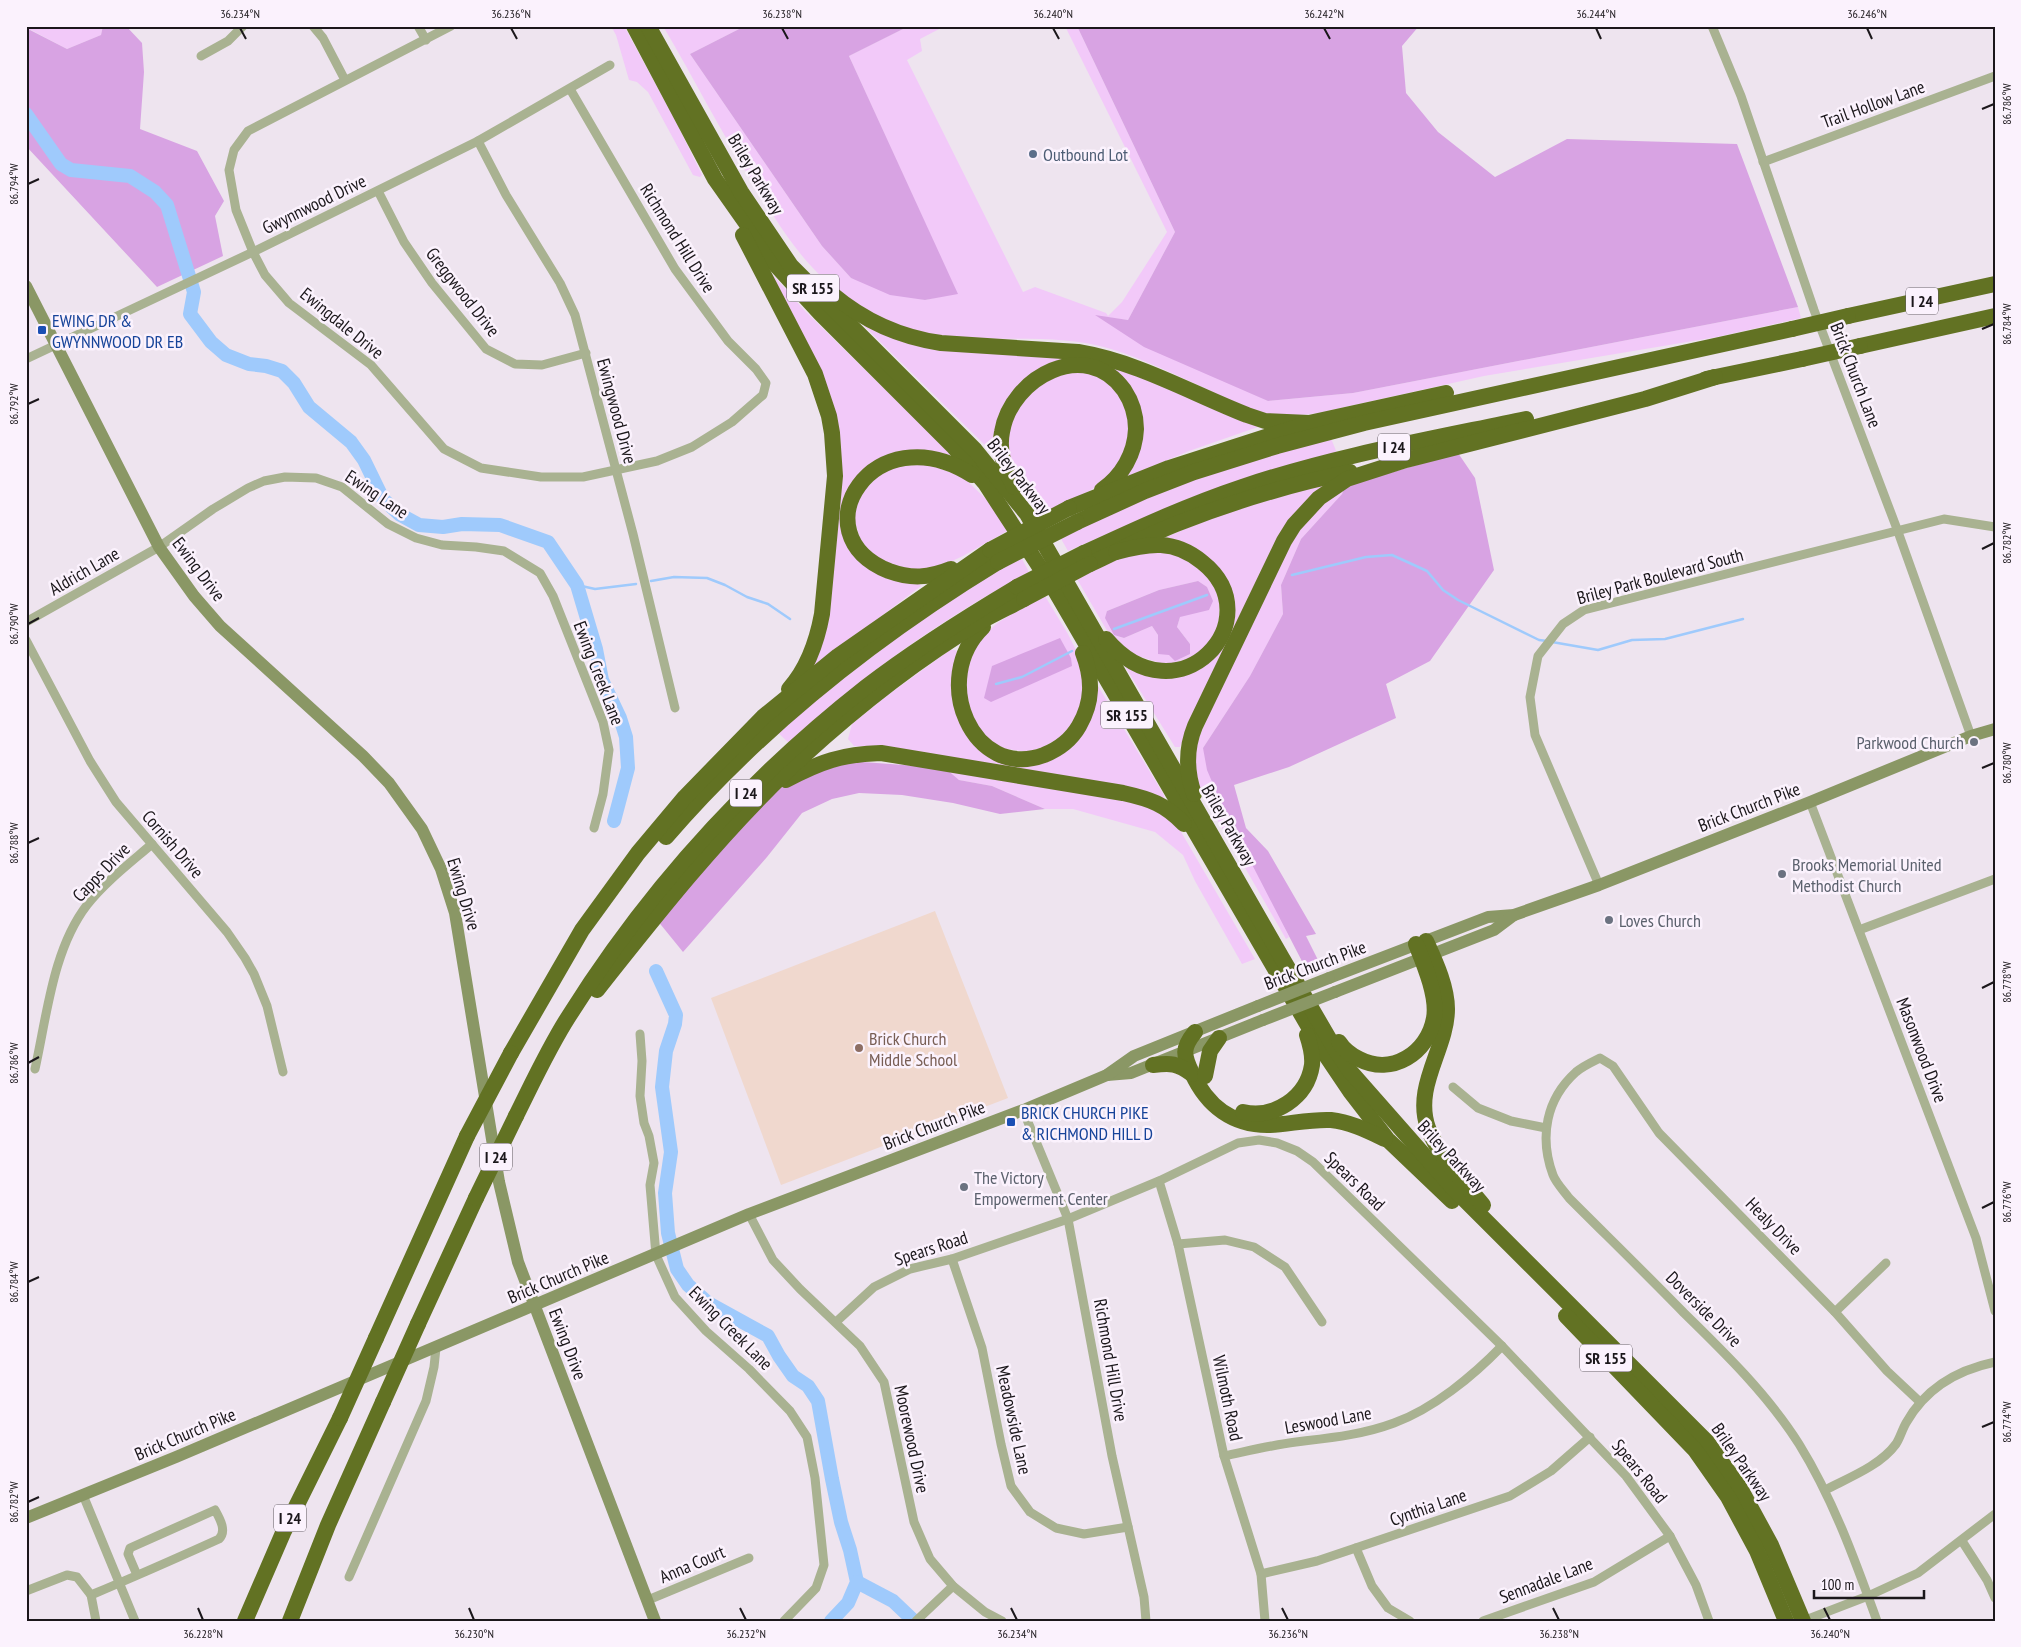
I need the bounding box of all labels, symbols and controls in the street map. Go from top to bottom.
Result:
text: 36.234°N [220,6,260,21]
text: 36.236°N [491,6,531,21]
text: 36.238°N [762,6,802,21]
text: 36.240°N [1033,6,1073,21]
text: 36.242°N [1304,6,1344,21]
text: 36.244°N [1576,6,1616,21]
text: 36.246°N [1847,6,1887,21]
street label: Trail Hollow Lane [1818,75,1928,133]
text: 86.786°W [1999,83,2014,125]
street label: Briley Parkway [723,129,789,219]
place label: Outbound Lot [1043,143,1128,166]
marker: Outbound Lot [1027,148,1039,160]
text: 86.794°W [6,163,21,205]
street label: Gwynnwood Drive [258,169,370,239]
street label: Richmond Hill Drive [635,179,721,297]
street label: Greggwood Drive [421,243,505,341]
road number: SR 155 [787,274,839,302]
street label: Ewingdale Drive [295,282,389,364]
road number: I 24 [1906,288,1938,314]
text: 86.784°W [1999,303,2014,345]
place label: EWING DR & GWYNNWOOD DR EB [52,309,183,353]
street label: Brick Church Lane [1825,319,1887,431]
marker: EWING DR & GWYNNWOOD DR EB [36,324,48,336]
street label: Ewingwood Drive [592,356,642,466]
text: 86.792°W [6,383,21,425]
street label: Briley Parkway [982,433,1056,519]
road number: I 24 [1378,434,1410,461]
street label: Ewing Lane [341,464,413,524]
text: 86.782°W [1999,522,2014,564]
street label: Ewing Drive [167,532,231,606]
street label: Aldrich Lane [45,542,123,600]
street label: Briley Park Boulevard South [1574,543,1746,609]
text: 86.790°W [6,603,21,645]
street label: Ewing Creek Lane [569,618,629,728]
road number: SR 155 [1101,702,1153,728]
place label: Parkwood Church [1856,731,1964,754]
marker: Parkwood Church [1968,736,1980,748]
text: 86.780°W [1999,742,2014,784]
street label: Brick Church Pike [1695,777,1803,837]
road number: I 24 [730,780,762,806]
street label: Briley Parkway [1197,780,1262,870]
street label: Cornish Drive [137,805,209,883]
text: 86.788°W [6,822,21,864]
street label: Capps Drive [67,838,135,906]
place label: Brooks Memorial United Methodist Church [1792,853,1942,897]
street label: Ewing Drive [442,855,486,933]
marker: Brooks Memorial United Methodist Church [1776,868,1788,880]
place label: Loves Church [1619,909,1701,932]
marker: Loves Church [1603,914,1615,926]
street label: Brick Church Pike [1261,935,1369,995]
text: 86.778°W [1999,961,2014,1003]
street label: Masonwood Drive [1891,994,1953,1106]
place label: Brick Church Middle School [869,1027,958,1071]
text: 86.786°W [6,1042,21,1084]
marker: Brick Church Middle School [853,1042,865,1054]
street label: Brick Church Pike [880,1095,988,1155]
place label: BRICK CHURCH PIKE & RICHMOND HILL D [1021,1101,1153,1145]
street label: Briley Parkway [1413,1115,1491,1197]
marker: BRICK CHURCH PIKE & RICHMOND HILL D [1005,1116,1017,1128]
road number: I 24 [480,1144,512,1170]
street label: Spears Road [1320,1146,1390,1216]
place label: The Victory Empowerment Center [974,1166,1108,1210]
marker: The Victory Empowerment Center [958,1181,970,1193]
text: 86.776°W [1999,1181,2014,1223]
street label: Healy Drive [1741,1192,1807,1260]
street label: Spears Road [891,1225,971,1271]
street label: Brick Church Pike [504,1245,612,1309]
text: 86.784°W [6,1261,21,1303]
street label: Doverside Drive [1661,1266,1747,1352]
street label: Ewing Creek Lane [684,1281,778,1375]
street label: Richmond Hill Drive [1089,1297,1133,1423]
street label: Ewing Drive [544,1305,592,1383]
road number: SR 155 [1580,1345,1632,1372]
street label: Wilmoth Road [1208,1353,1248,1443]
street label: Meadowside Lane [991,1363,1037,1477]
street label: Moorewood Drive [889,1383,935,1495]
street label: Leswood Lane [1283,1401,1373,1439]
text: 86.774°W [1999,1401,2014,1443]
street label: Brick Church Pike [131,1402,239,1466]
street label: Briley Parkway [1707,1419,1777,1506]
street label: Spears Road [1607,1434,1673,1508]
text: 86.782°W [6,1481,21,1523]
street label: Cynthia Lane [1387,1483,1469,1531]
road number: I 24 [274,1505,306,1532]
street label: Anna Court [656,1540,728,1588]
street label: Sennadale Lane [1496,1552,1596,1608]
scale bar [1814,1567,1924,1599]
text: 100 m [1821,1575,1854,1594]
text: 36.228°N [183,1626,223,1641]
text: 36.230°N [454,1626,494,1641]
text: 36.232°N [726,1626,766,1641]
text: 36.234°N [997,1626,1037,1641]
text: 36.236°N [1268,1626,1308,1641]
text: 36.238°N [1539,1626,1579,1641]
text: 36.240°N [1810,1626,1850,1641]

